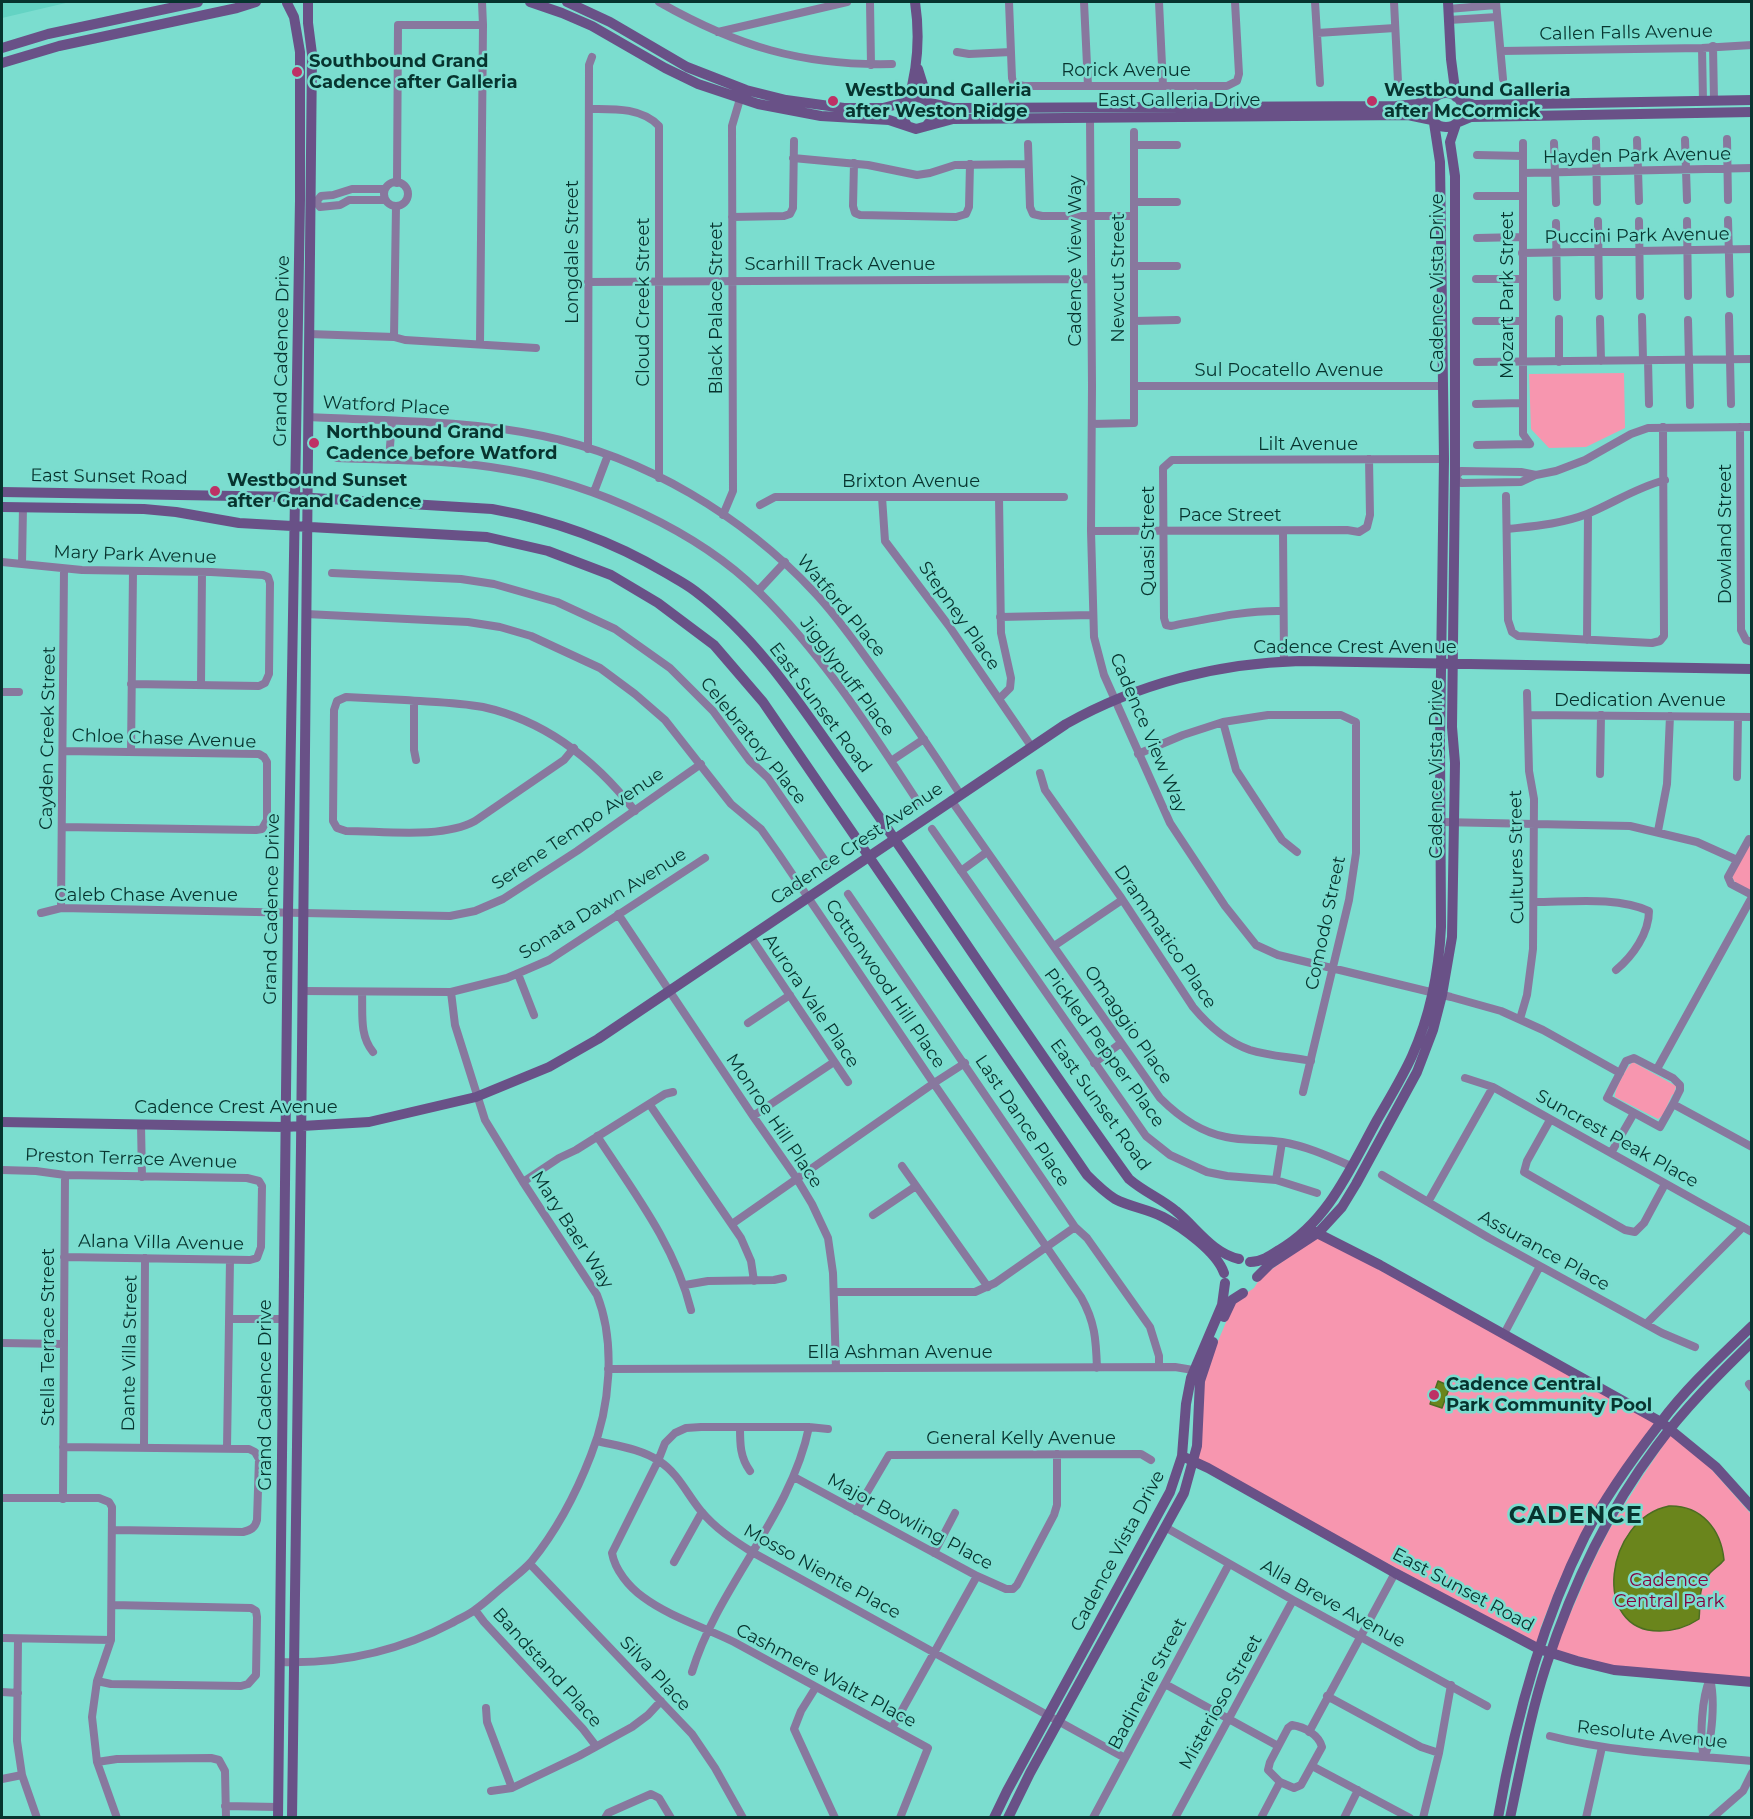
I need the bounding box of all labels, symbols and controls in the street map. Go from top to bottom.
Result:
street label: Callen Falls Avenue [1539,21,1713,45]
place label: Southbound Grand Cadence after Galleria [309,51,518,94]
street label: Rorick Avenue [1061,60,1191,82]
marker: Southbound Grand Cadence after Galleria [290,65,304,79]
place label: Westbound Galleria after Weston Ridge [845,80,1032,122]
place label: Westbound Galleria after McCormick [1384,80,1571,122]
street label: East Galleria Drive [1098,90,1260,112]
marker: Westbound Galleria after Weston Ridge [826,94,840,108]
marker: Westbound Galleria after McCormick [1365,94,1379,108]
street label: Hayden Park Avenue [1543,144,1731,168]
street label: Cadence View Way [1065,175,1087,347]
street label: Longdale Street [562,180,584,324]
street label: Cadence Vista Drive [1427,193,1449,373]
street label: Mozart Park Street [1497,211,1519,379]
street label: Newcut Street [1108,213,1130,343]
street label: Cloud Creek Street [633,217,655,387]
street label: Black Palace Street [706,221,728,395]
street label: Puccini Park Avenue [1544,224,1730,248]
street label: Scarhill Track Avenue [745,254,935,276]
street label: Grand Cadence Drive [270,255,294,447]
street label: Sul Pocatello Avenue [1195,360,1383,382]
street label: Watford Place [322,392,450,420]
place label: Northbound Grand Cadence before Watford [326,422,557,464]
street label: Lilt Avenue [1258,434,1358,456]
marker: Northbound Grand Cadence before Watford [307,436,321,450]
street label: Dowland Street [1715,464,1737,604]
street label: East Sunset Road [30,465,188,489]
place label: Westbound Sunset after Grand Cadence [227,470,421,512]
street label: Brixton Avenue [842,471,980,493]
marker: Westbound Sunset after Grand Cadence [208,484,222,498]
street label: Quasi Street [1138,486,1160,596]
street label: Pace Street [1178,505,1282,527]
street label: Mary Park Avenue [53,541,217,569]
street label: Watford Place [792,550,890,662]
street label: Stepney Place [914,557,1004,675]
street label: Jigglypuff Place [795,613,899,741]
street label: Cadence Crest Avenue [1253,637,1457,659]
street label: East Sunset Road [764,639,876,777]
street label: Cayden Creek Street [36,646,60,830]
street label: Cadence View Way [1105,650,1191,816]
street label: Celebratory Place [695,673,811,809]
street label: Cadence Vista Drive [1426,679,1448,859]
street label: Dedication Avenue [1554,690,1726,712]
street label: Chloe Chase Avenue [71,725,257,753]
street label: Serene Tempo Avenue [488,763,668,895]
street label: Cadence Crest Avenue [767,778,947,910]
street label: Cultures Street [1505,790,1529,924]
street label: Grand Cadence Drive [260,813,284,1005]
street label: Sonata Dawn Avenue [515,844,691,964]
street label: Comodo Street [1301,854,1351,992]
street label: Drammatico Place [1109,861,1221,1013]
street label: Caleb Chase Avenue [54,885,238,907]
street label: Cottonwood Hill Place [820,895,950,1073]
street label: Aurora Vale Place [758,930,864,1072]
street label: Omaggio Place [1079,962,1177,1088]
street label: Pickled Pepper Place [1039,964,1169,1132]
street label: East Sunset Road [1045,1035,1155,1175]
street label: Monroe Hill Place [721,1050,827,1192]
street label: Last Dance Place [970,1051,1074,1191]
street label: Suncrest Peak Place [1532,1085,1702,1193]
street label: Cadence Crest Avenue [134,1097,338,1119]
street label: Preston Terrace Avenue [25,1145,237,1173]
street label: Mary Baer Way [526,1167,618,1293]
street label: Assurance Place [1475,1206,1613,1296]
street label: Alana Villa Avenue [78,1231,244,1255]
street label: Stella Terrace Street [38,1248,60,1426]
street label: Dante Villa Street [118,1274,142,1432]
street label: Grand Cadence Drive [255,1299,277,1491]
street label: Ella Ashman Avenue [807,1342,993,1364]
place label: Cadence Central Park Community Pool [1446,1374,1652,1416]
marker: Cadence Central Park Community Pool [1427,1388,1441,1402]
street label: General Kelly Avenue [926,1428,1116,1450]
street label: Cadence Vista Drive [1066,1467,1170,1635]
street label: Major Bowling Place [823,1469,997,1575]
district label: CADENCE [1509,1502,1643,1530]
street label: Mosso Niente Place [740,1520,904,1624]
street label: East Sunset Road [1388,1544,1538,1636]
street label: Alla Breve Avenue [1257,1555,1409,1653]
park label: Cadence Central Park [1614,1570,1724,1612]
street label: Bandstand Place [488,1604,606,1732]
street label: Badinerie Street [1104,1614,1192,1754]
street label: Cashmere Waltz Place [732,1619,920,1733]
street label: Misterioso Street [1175,1631,1267,1773]
street label: Silva Place [615,1632,695,1716]
street label: Resolute Avenue [1576,1716,1728,1754]

